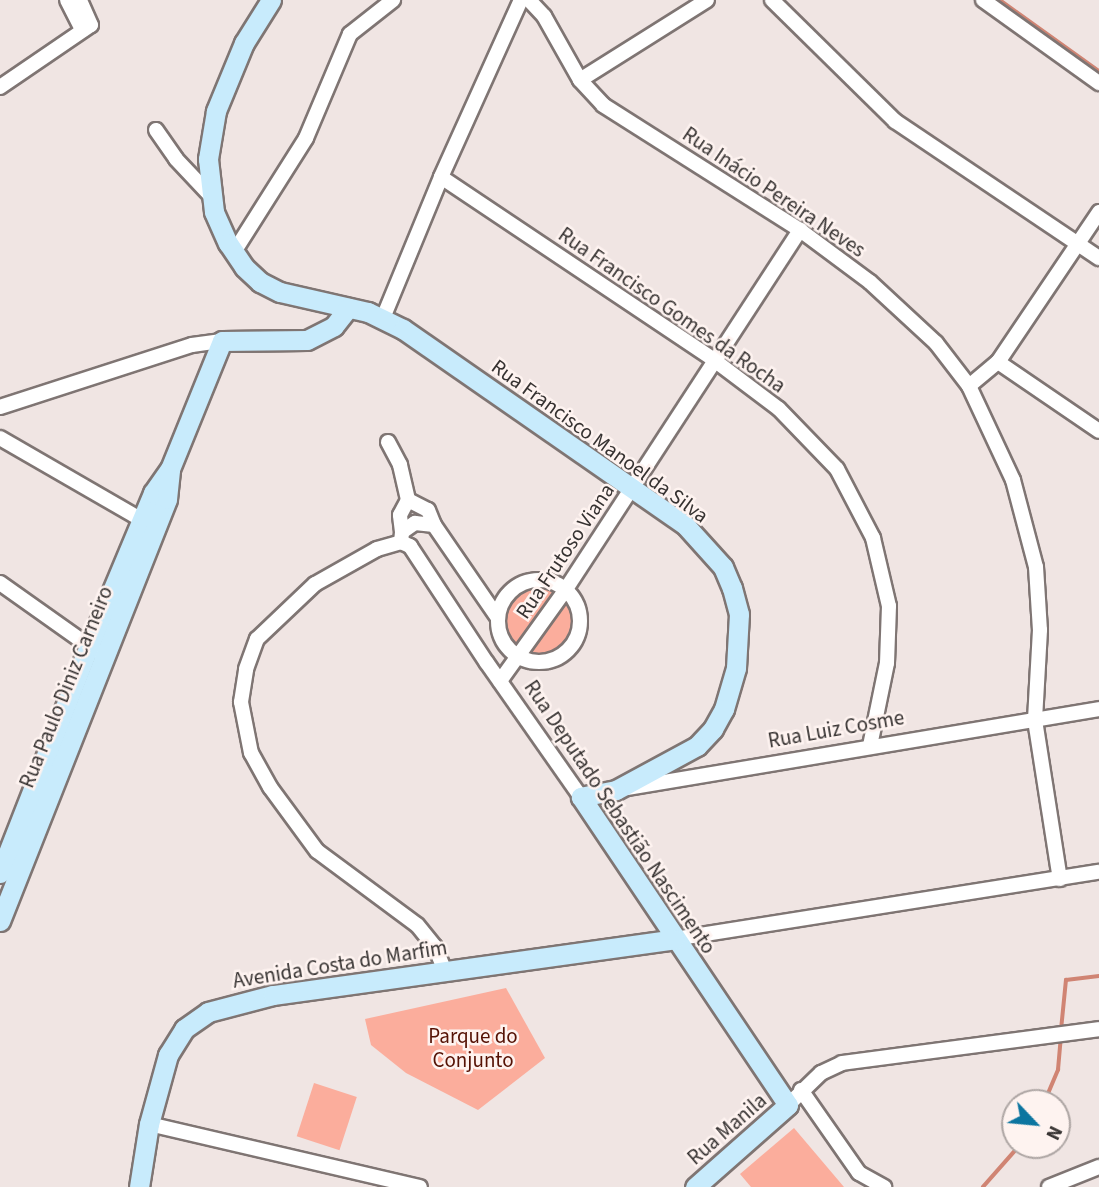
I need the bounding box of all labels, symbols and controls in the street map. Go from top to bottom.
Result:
street label: Rua Inácio Pereira Neves [678,121,870,263]
street label: Rua Francisco Gomes da Rocha [554,222,790,398]
street label: Rua Francisco Manoel da Silva [487,354,713,528]
street label: Rua Frutoso Viana [510,478,620,624]
street label: Rua Paulo Diniz Carneiro [14,582,118,792]
street label: Rua Deputado Sebastião Nascimento [519,675,721,959]
street label: Rua Luiz Cosme [766,705,906,753]
street label: Avenida Costa do Marfim [231,935,449,993]
park label: Parque do Conjunto [428,1023,518,1073]
street label: Rua Manila [682,1088,772,1170]
north arrow [1001,1089,1071,1159]
text: N [1039,1121,1068,1144]

